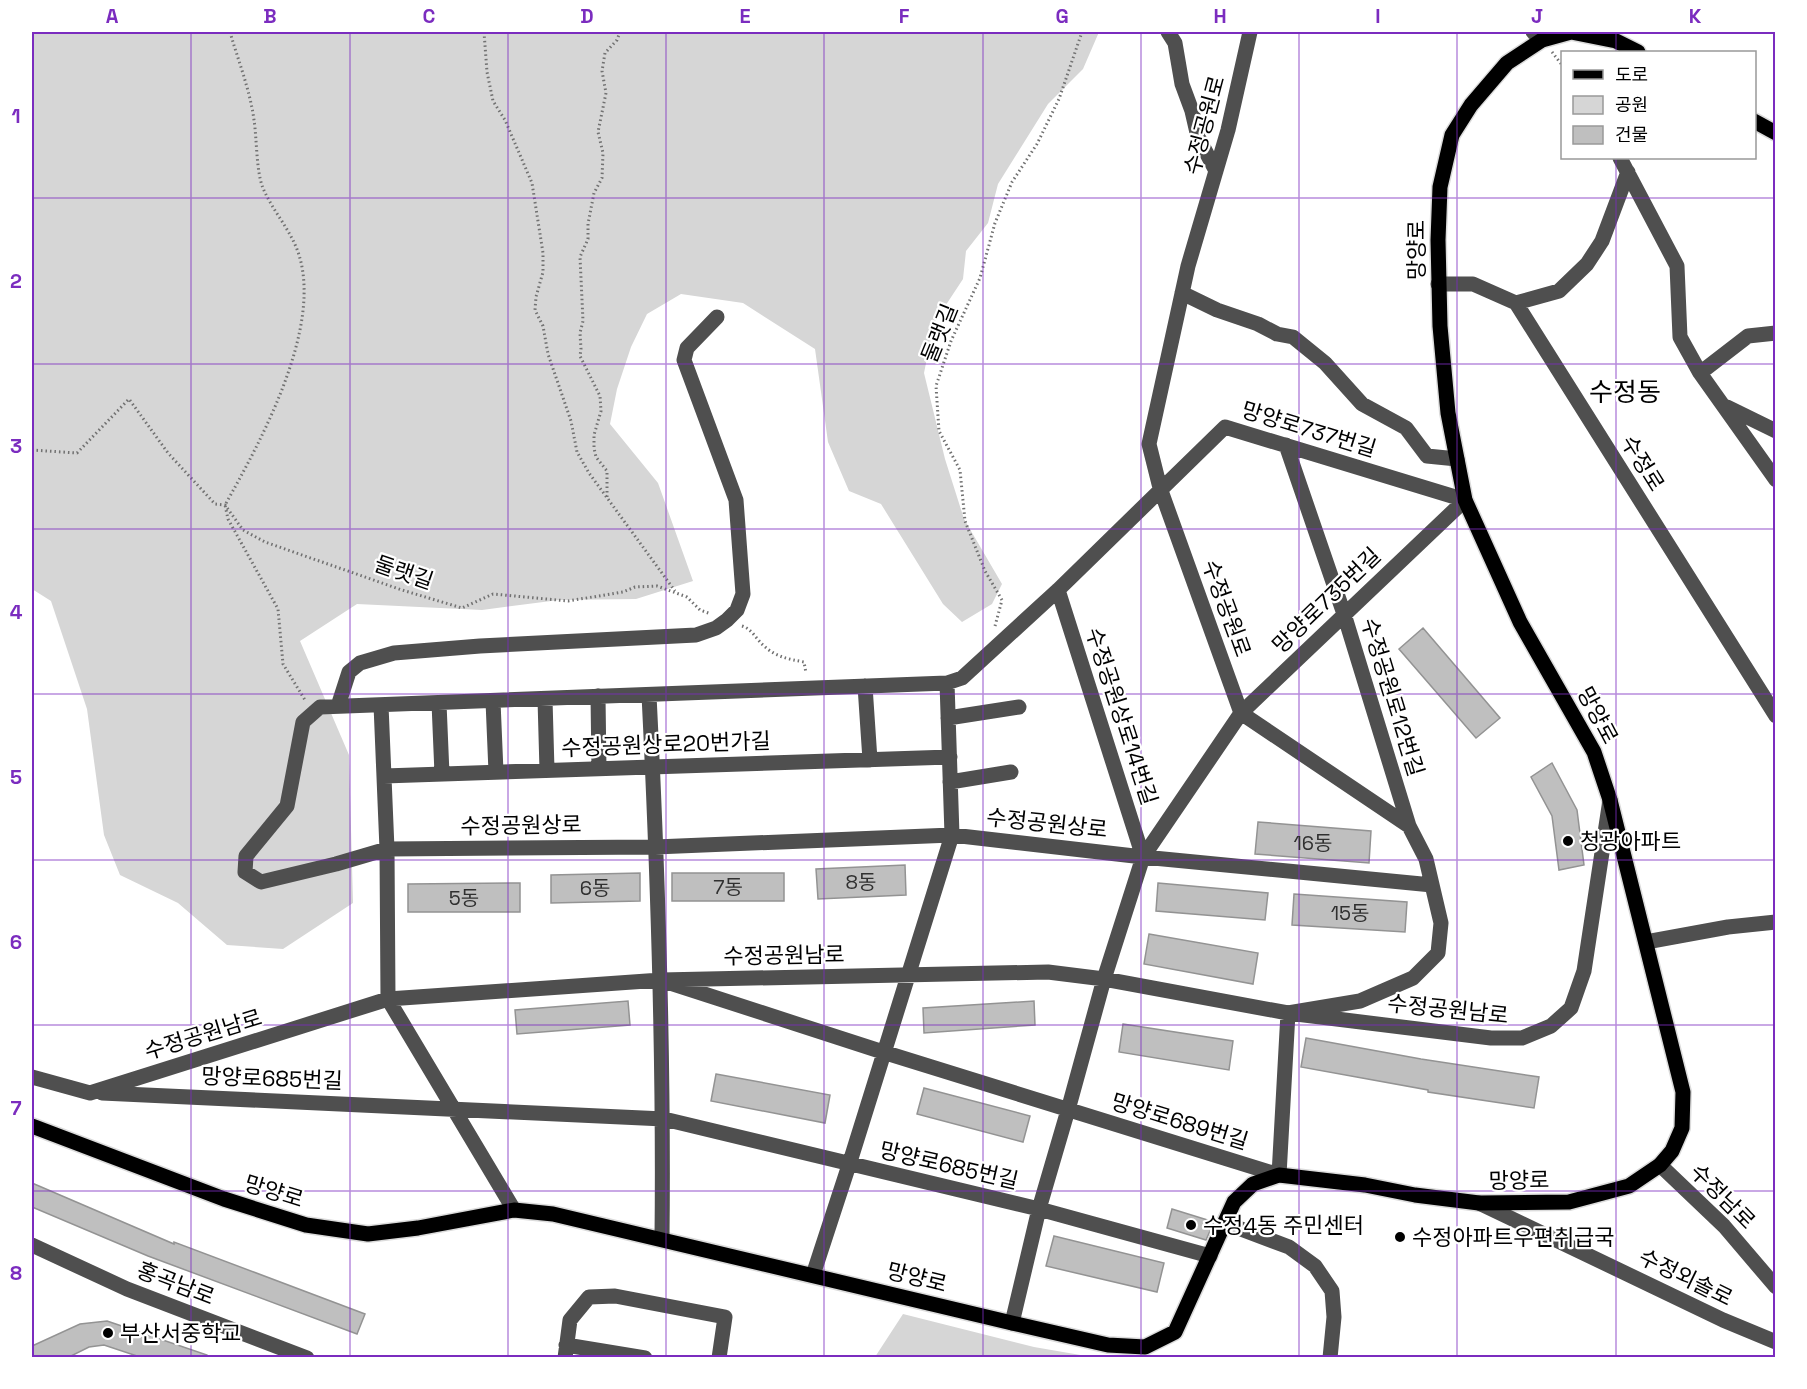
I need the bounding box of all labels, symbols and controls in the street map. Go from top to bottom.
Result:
text: A [106,3,119,29]
text: B [263,3,277,29]
text: C [423,3,436,29]
text: D [580,3,594,29]
text: E [739,3,751,29]
text: F [899,3,910,29]
text: G [1055,3,1069,29]
text: H [1213,3,1227,29]
text: I [1375,3,1381,29]
text: J [1531,3,1543,29]
text: K [1689,3,1702,29]
legend [1561,51,1756,159]
text: 도로 [1615,63,1648,86]
street label: 수정공원로 [1177,72,1231,178]
text: 공원 [1615,93,1648,116]
text: 1 [11,103,21,129]
text: 건물 [1615,123,1648,146]
street label: 망양로 [1402,220,1430,280]
text: 2 [10,268,22,294]
street label: 둘랫길 [915,300,963,366]
district label: 수정동 [1589,375,1661,409]
street label: 망양로737번길 [1238,395,1380,463]
street label: 수정로 [1615,430,1671,496]
text: 3 [10,433,22,459]
street label: 망양로735번길 [1266,541,1386,659]
street label: 둘랫길 [371,549,437,595]
street label: 수정공원로 [1197,556,1257,660]
text: 4 [10,599,23,625]
street label: 수정공원로12번길 [1356,614,1430,780]
street label: 수정공원상로14번길 [1080,624,1164,808]
street label: 망양로 [1571,682,1625,748]
street label: 수정공원상로20번가길 [561,726,771,762]
text: 5 [10,764,22,790]
street label: 수정공원상로 [985,803,1109,843]
street label: 수정공원상로 [460,810,582,840]
place label: 청광아파트 [1580,827,1681,855]
house number: 16동 [1294,830,1333,856]
marker: 청광아파트 [1561,834,1575,848]
house number: 8동 [846,869,876,895]
house number: 7동 [713,874,743,900]
house number: 6동 [580,875,610,901]
house number: 5동 [449,885,479,911]
house number: 15동 [1331,900,1369,926]
text: 6 [10,929,22,955]
street label: 수정공원남로 [723,940,845,970]
street label: 수정공원남로 [1386,989,1510,1029]
street label: 수정공원남로 [141,1003,265,1065]
street label: 망양로685번길 [201,1062,343,1094]
street label: 망양로689번길 [1108,1087,1252,1155]
text: 7 [10,1095,22,1121]
street label: 망양로685번길 [877,1135,1021,1195]
street label: 수정남로 [1684,1157,1762,1235]
street label: 망양로 [1488,1165,1550,1195]
street label: 망양로 [241,1169,307,1213]
place label: 수정4동 주민센터 [1203,1211,1364,1239]
marker: 수정4동 주민센터 [1184,1218,1198,1232]
place label: 수정아파트우편취급국 [1412,1223,1614,1251]
marker: 수정아파트우편취급국 [1393,1230,1407,1244]
street label: 수정외솔로 [1634,1242,1738,1312]
street label: 홍곡남로 [133,1255,219,1311]
street label: 망양로 [884,1256,950,1298]
text: 8 [10,1260,22,1286]
place label: 부산서중학교 [120,1319,241,1347]
marker: 부산서중학교 [101,1326,115,1340]

